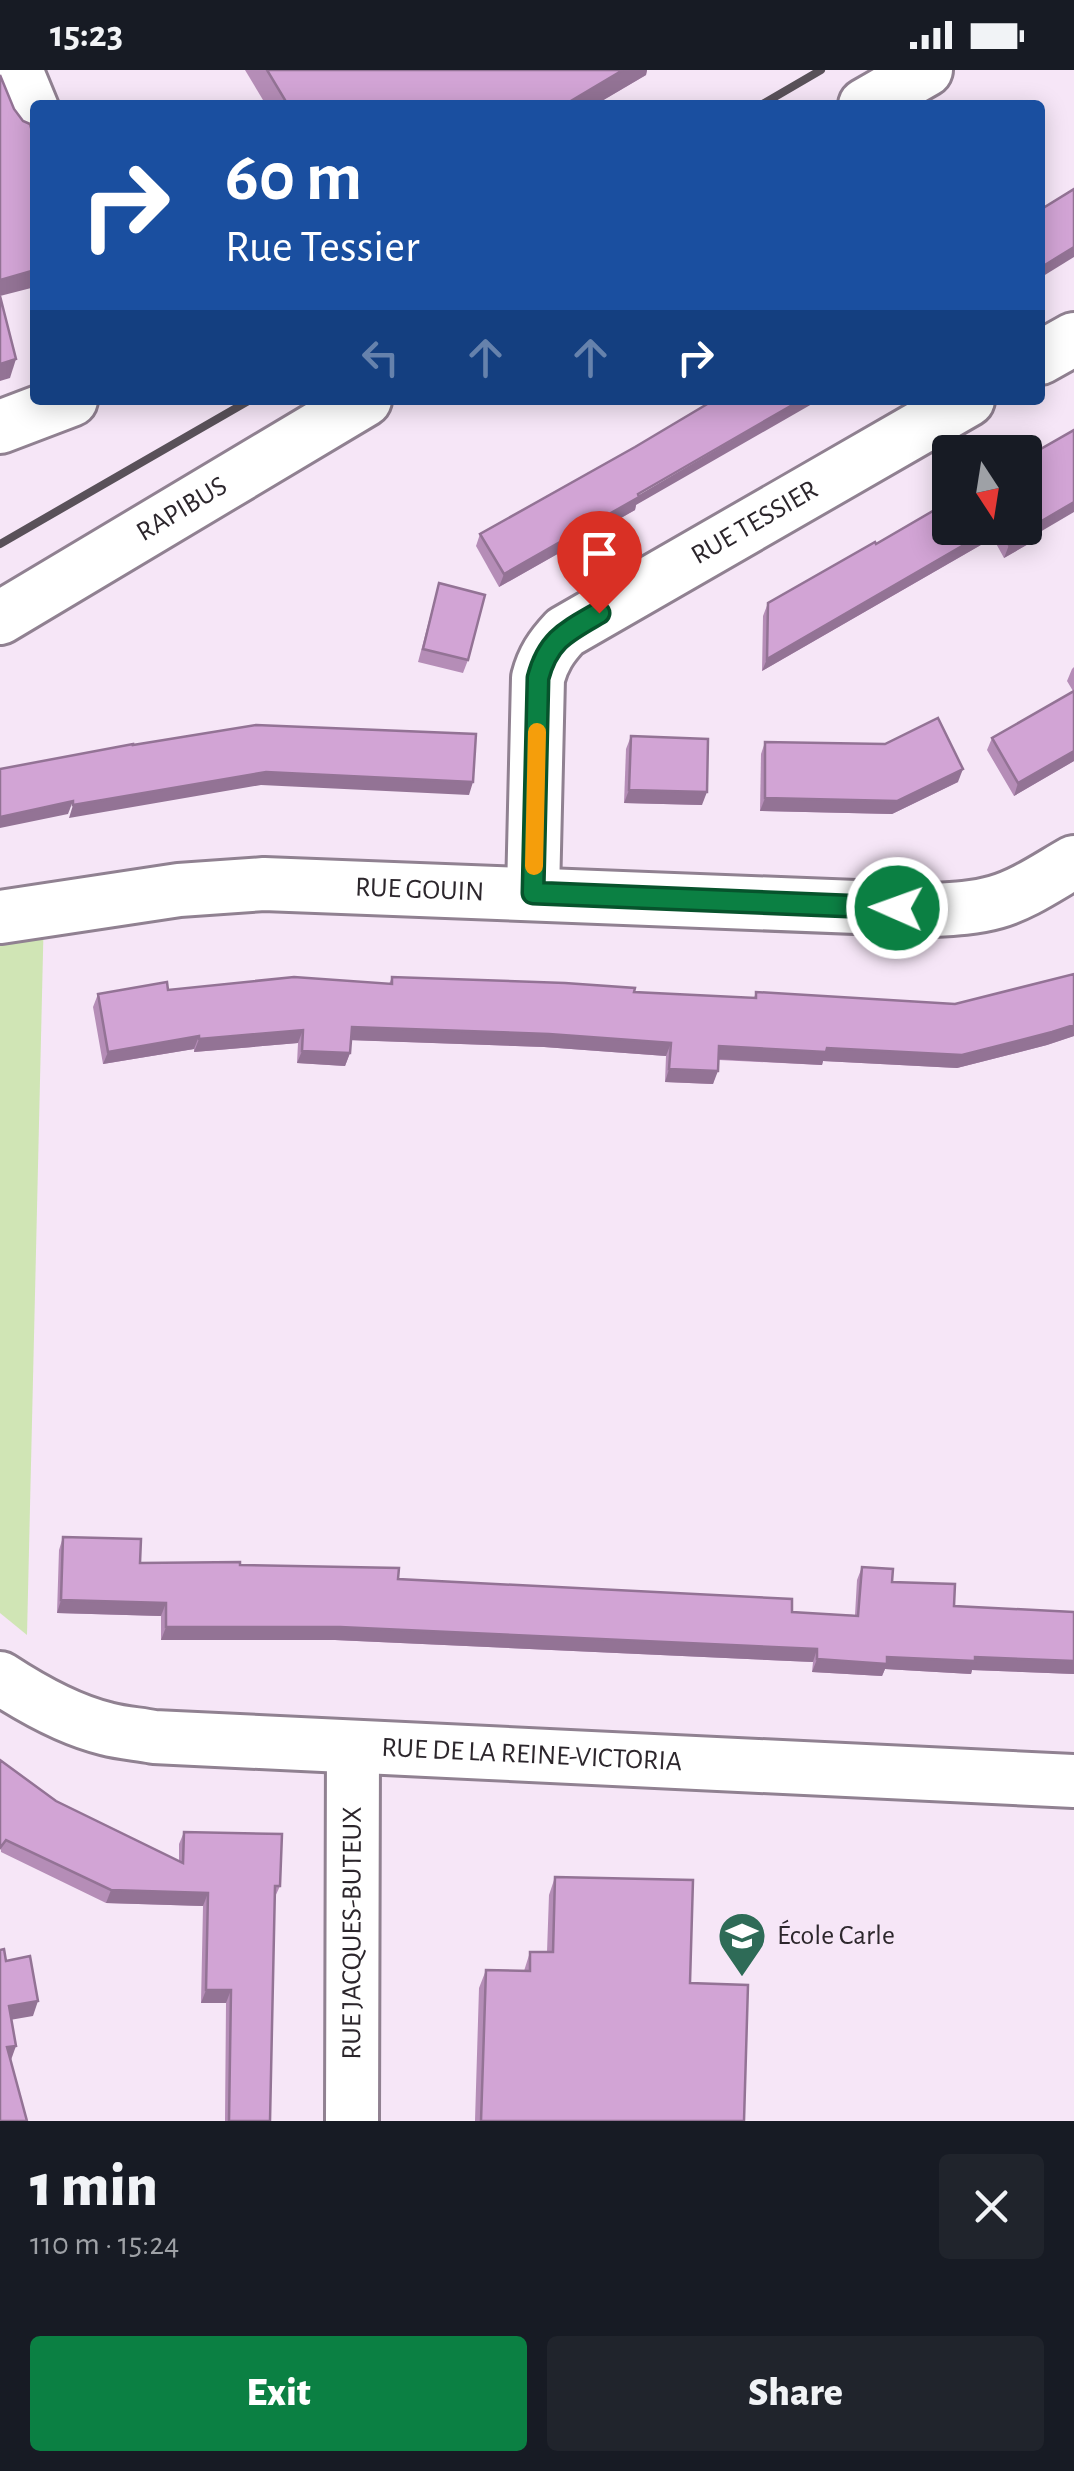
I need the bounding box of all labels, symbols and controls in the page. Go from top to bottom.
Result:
text: 15:23 [50,16,123,54]
icon: right [60,140,190,270]
text: 60 m [225,143,362,213]
text: Rue Tessier [225,225,419,270]
icon: left [353,330,408,385]
icon: ahead [458,330,513,385]
icon: ahead [563,330,618,385]
icon: right [668,330,723,385]
north arrow [932,435,1042,545]
map controls [932,435,1042,545]
street label: RAPIBUS [132,472,232,547]
street label: RUE TESSIER [687,475,823,570]
pin [557,511,642,614]
icon: arrive [572,526,627,581]
position arrow [845,856,949,960]
street label: RUE GOUIN [354,874,485,907]
street label: RUE DE LA REINE-VICTORIA [381,1734,683,1776]
street label: RUE JACQUES-BUTEUX [338,1806,367,2060]
school or university icon: École Carle [716,1910,768,1978]
place label: École Carle [777,1919,895,1950]
button: close [939,2154,1044,2259]
text: 1 min [30,2157,158,2217]
text: 110 m · 15:24 [30,2228,179,2260]
button: Exit [30,2336,527,2451]
button: Share [547,2336,1044,2451]

